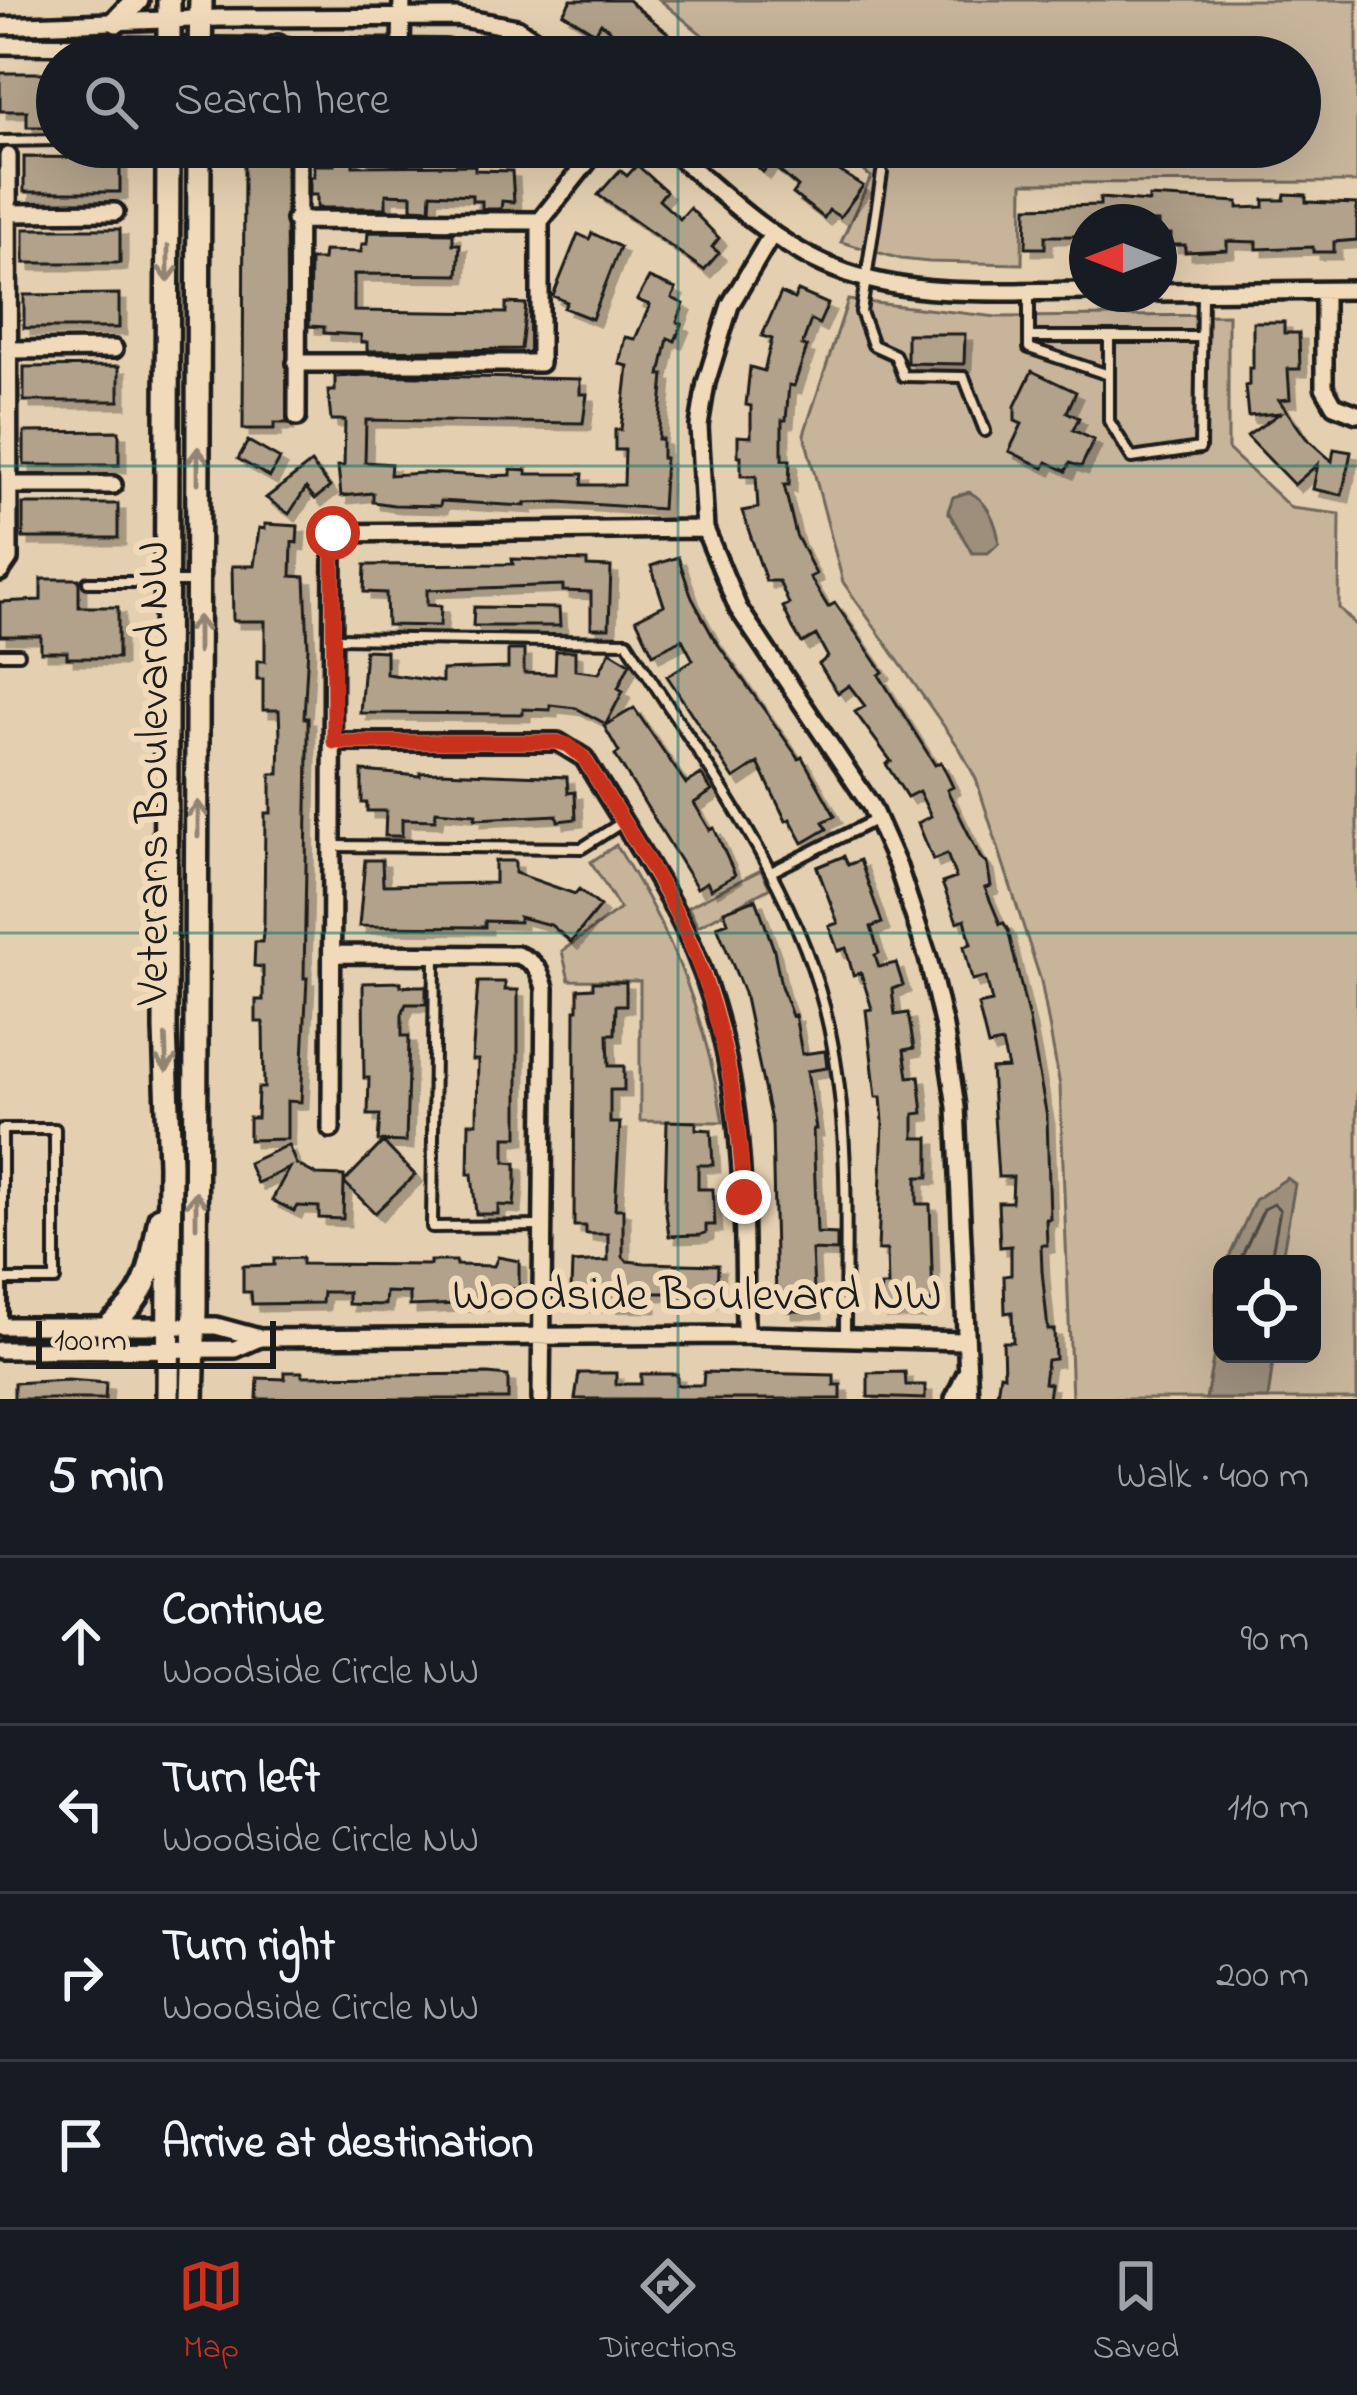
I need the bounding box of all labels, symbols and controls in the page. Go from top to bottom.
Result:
search box [36,36,1321,168]
icon: search [78,69,144,135]
text: Search here [174,69,390,135]
north arrow [1069,204,1177,312]
one-way arrow [157,244,179,283]
one-way arrow [187,446,209,485]
route start [306,506,360,560]
street label: Veterans Boulevard NW [120,541,190,1006]
one-way arrow [187,615,209,654]
one-way arrow [186,800,209,839]
one-way arrow [155,1034,178,1073]
route end [717,1170,771,1224]
one-way arrow [185,1190,207,1229]
map controls [1213,1255,1321,1363]
button: locate [1213,1255,1321,1363]
street label: Woodside Boulevard NW [452,1262,942,1332]
scale bar [36,1315,276,1368]
text: 100 m [54,1318,127,1366]
text: 5 min [48,1440,164,1515]
text: Walk · 400 m [1116,1449,1309,1506]
text: Continue [162,1579,323,1645]
icon: ahead [48,1608,114,1674]
text: 90 m [1240,1612,1309,1669]
text: Woodside Circle NW [162,1645,479,1702]
text: Turn left [162,1747,320,1813]
icon: left [48,1776,114,1842]
text: 110 m [1227,1780,1309,1837]
text: Woodside Circle NW [162,1813,479,1870]
text: Turn right [162,1915,335,1981]
icon: right [48,1944,114,2010]
text: 200 m [1216,1948,1309,2005]
text: Woodside Circle NW [162,1981,479,2038]
icon: arrive [48,2112,114,2178]
text: Arrive at destination [162,2112,533,2178]
tab: Map [178,2253,244,2373]
tab: Directions [600,2253,737,2373]
tab: Saved [1093,2253,1179,2373]

